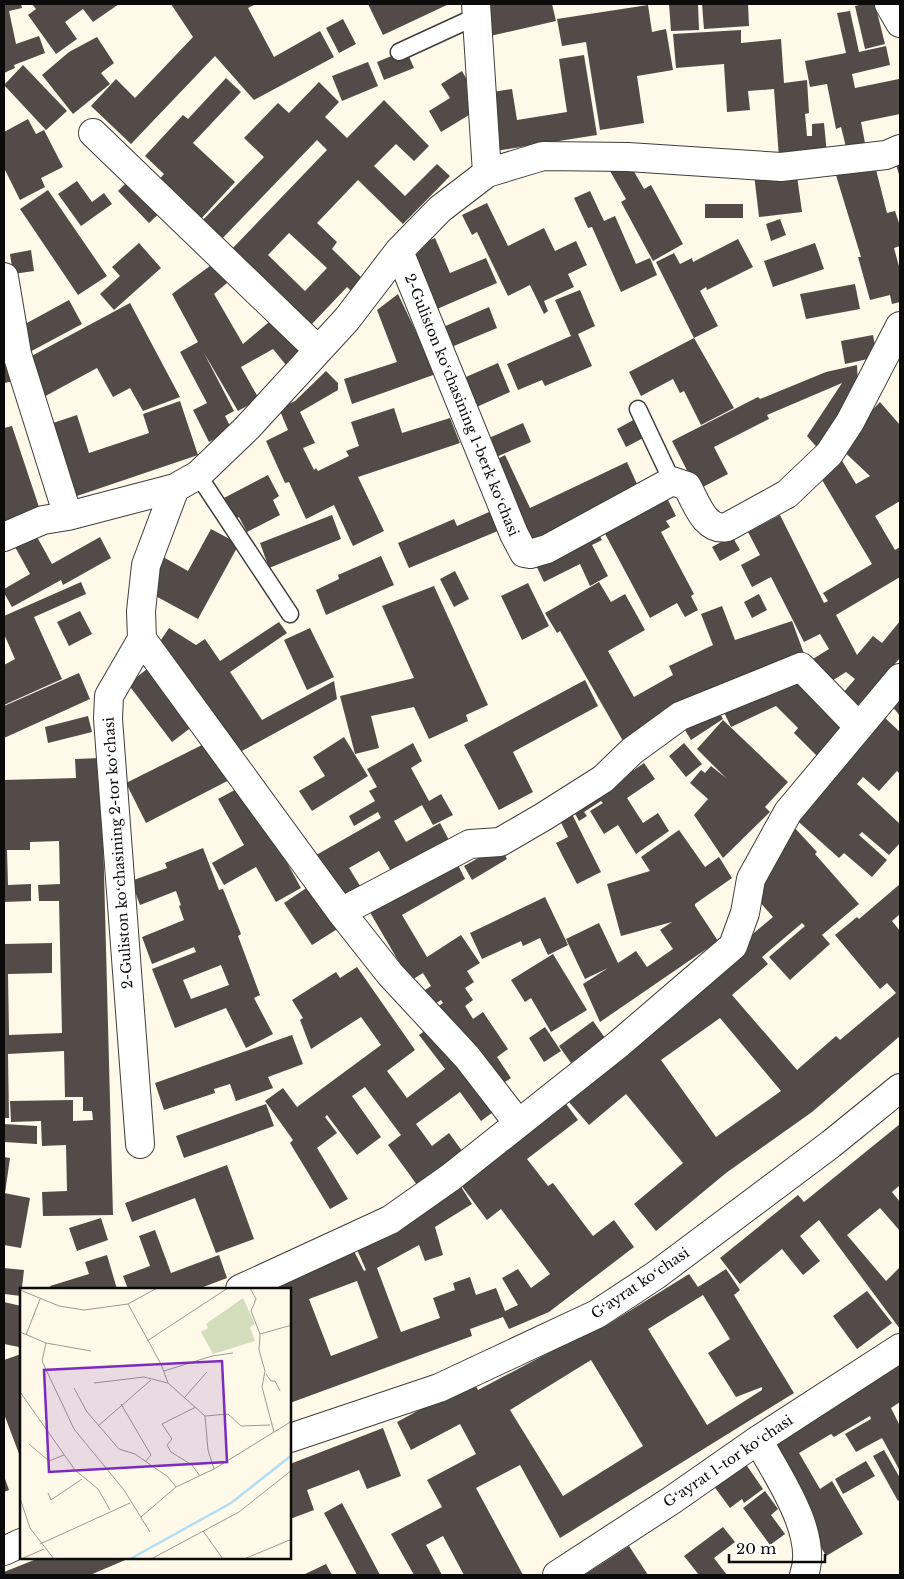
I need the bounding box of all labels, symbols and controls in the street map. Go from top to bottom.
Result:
street label: 2-Guliston koʻchasining 1-berk koʻchasi [401,271,523,539]
street label: 2-Guliston koʻchasining 2-tor koʻchasi [99,716,136,990]
street label: Gʻayrat koʻchasi [587,1243,693,1323]
inset map [20,1288,291,1559]
street label: Gʻayrat 1-tor koʻchasi [660,1411,796,1511]
scale bar [729,1532,825,1564]
text: 20 m [736,1539,776,1558]

